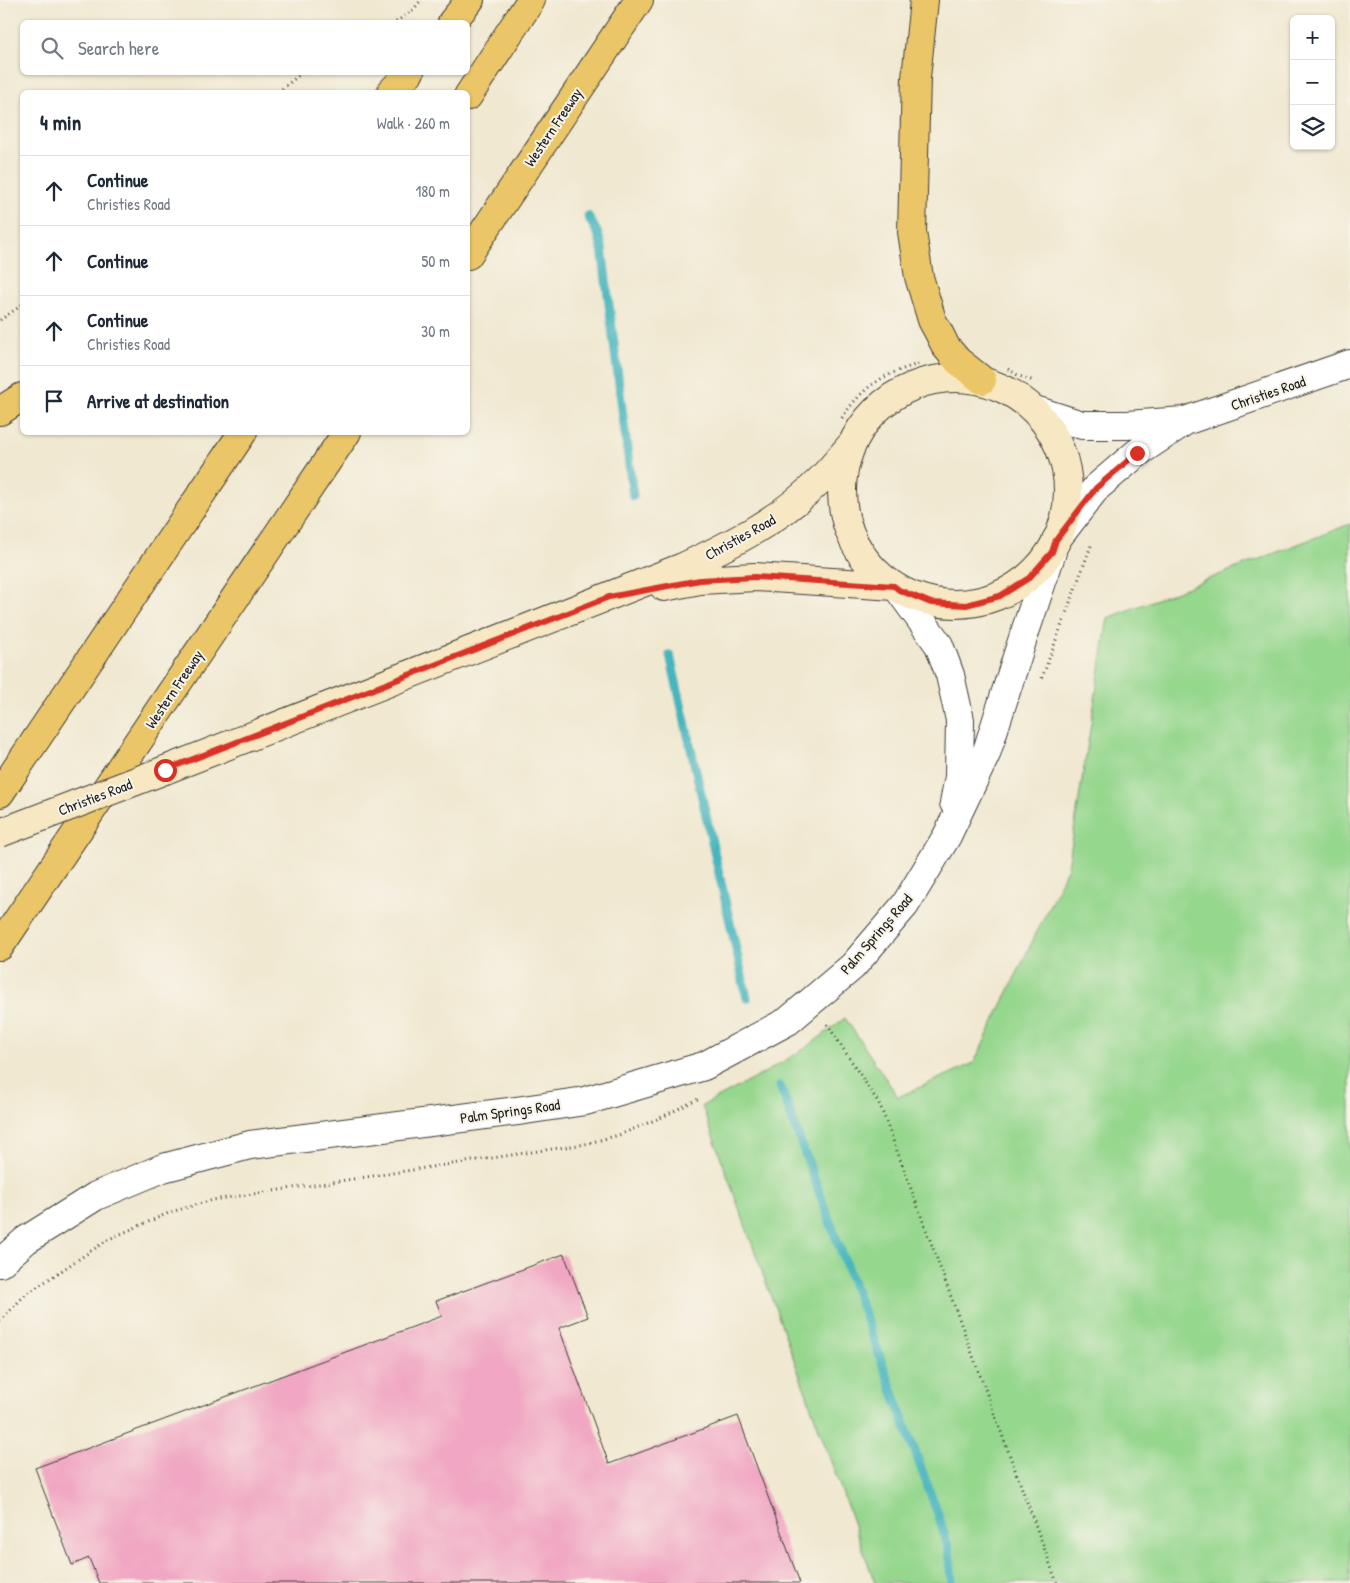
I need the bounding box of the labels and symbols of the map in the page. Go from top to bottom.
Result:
street label: Western Freeway [519,84,587,170]
street label: Christies Road [1228,370,1308,416]
route end [1126,442,1149,465]
street label: Christies Road [701,509,779,565]
street label: Western Freeway [140,646,208,732]
route start [154,759,177,782]
street label: Christies Road [55,773,135,821]
street label: Palm Springs Road [835,889,917,979]
street label: Palm Springs Road [459,1094,561,1128]

